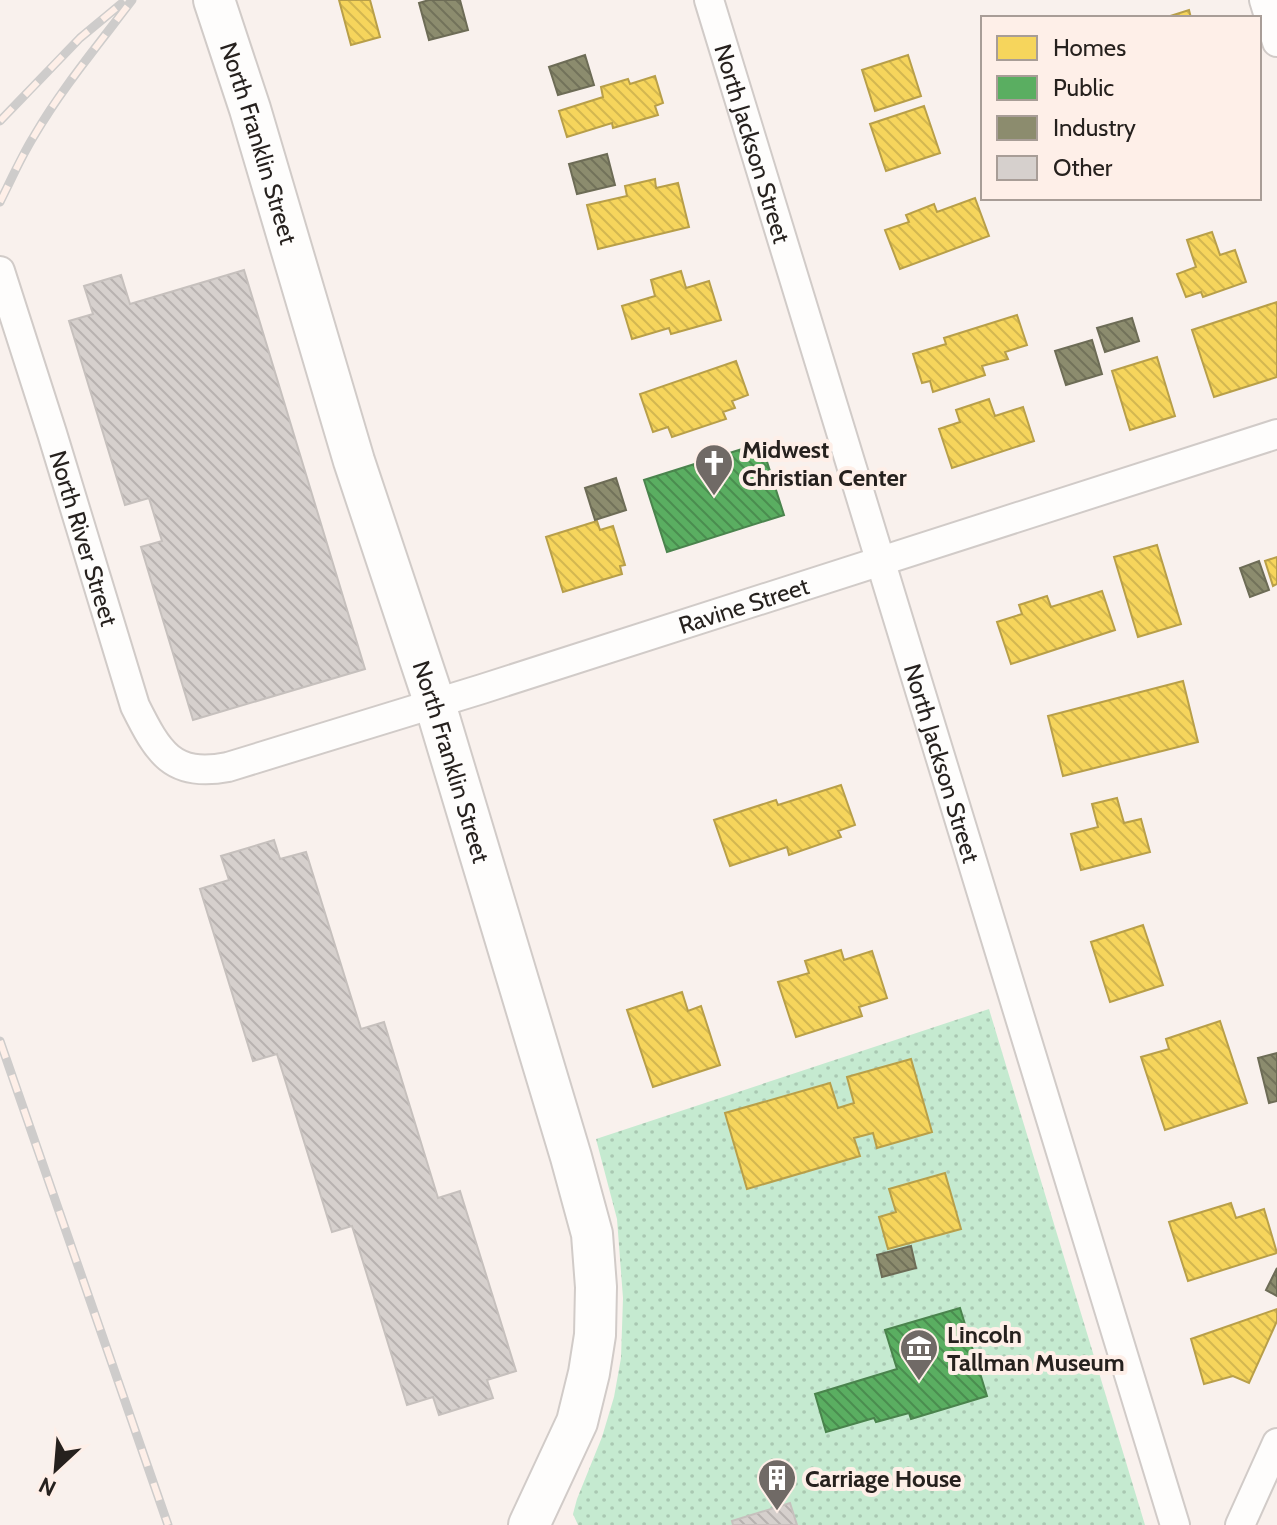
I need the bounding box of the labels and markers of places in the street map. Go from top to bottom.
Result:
place label: Midwest Christian Center [742,435,907,492]
church icon: Midwest Christian Center [693,442,735,497]
place label: Lincoln Tallman Museum [947,1320,1125,1377]
museum icon: Lincoln Tallman Museum [898,1327,940,1382]
building icon: Carriage House [756,1457,798,1512]
place label: Carriage House [805,1464,961,1493]

